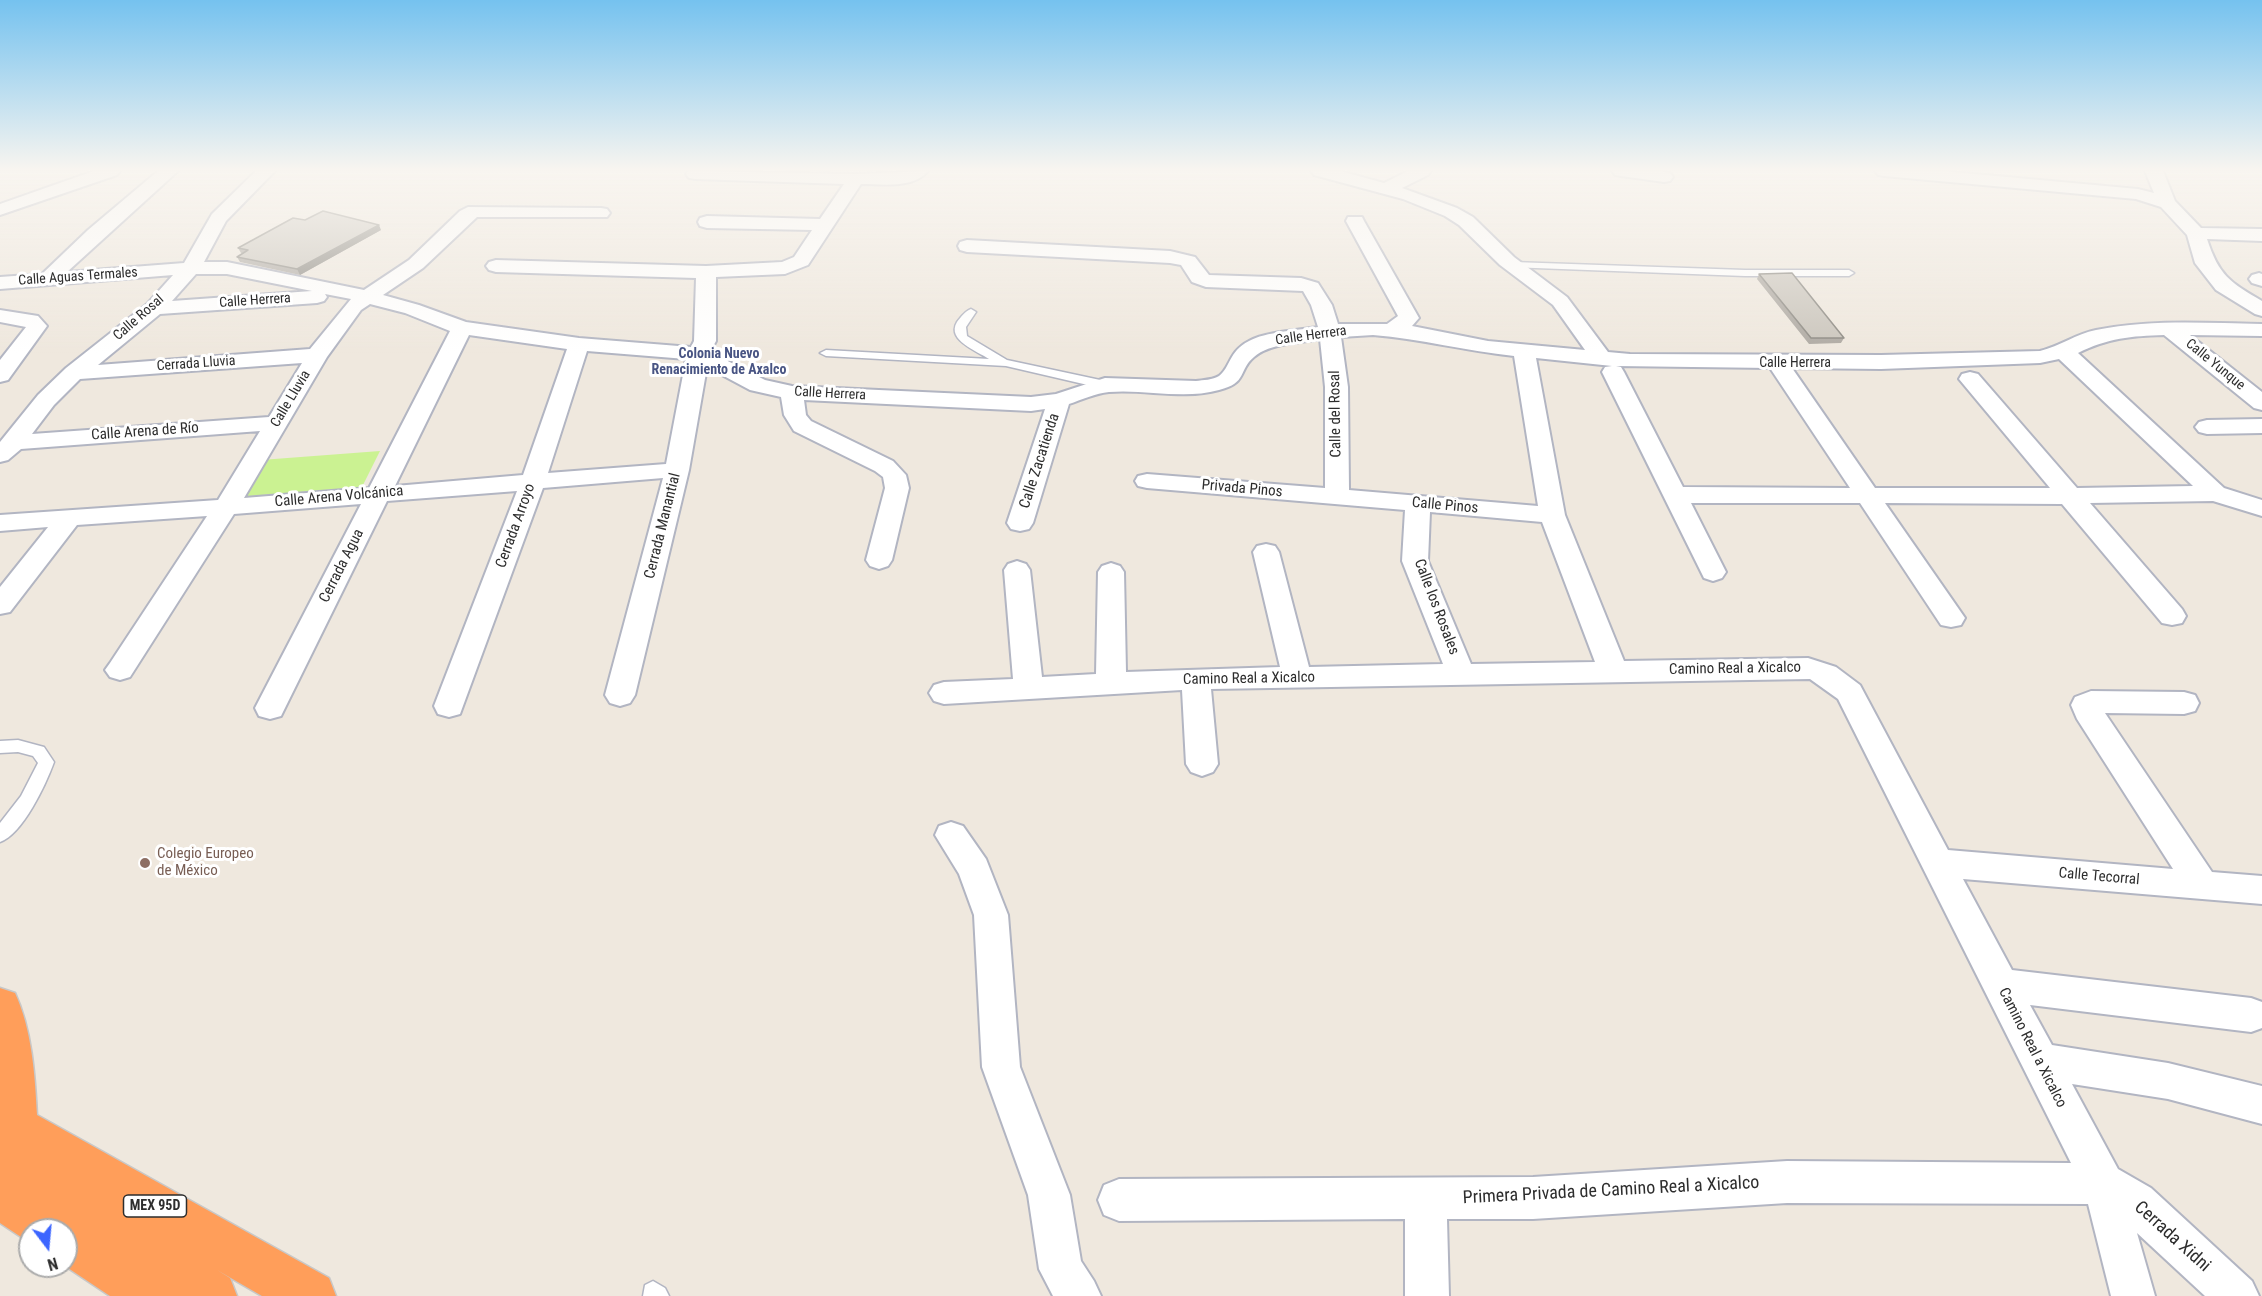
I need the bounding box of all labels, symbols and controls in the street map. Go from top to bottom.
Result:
street label: Calle Aguas Termales [18,264,138,290]
street label: Calle Herrera [219,290,291,312]
street label: Calle Rosal [110,291,168,345]
street label: Calle Herrera [1274,323,1348,349]
street label: Calle Yunque [2182,336,2248,394]
district label: Colonia Nuevo Renacimiento de Axalco [652,346,786,378]
street label: Cerrada Lluvia [156,353,236,375]
street label: Calle Herrera [1759,355,1831,371]
street label: Calle Lluvia [267,368,315,430]
street label: Calle del Rosal [1326,370,1346,458]
street label: Calle Herrera [794,384,866,404]
street label: Calle Zacatienda [1016,411,1064,511]
street label: Calle Arena de Río [91,419,199,445]
street label: Cerrada Manantial [641,471,685,581]
street label: Privada Pinos [1201,476,1283,502]
street label: Cerrada Arroyo [492,481,540,571]
street label: Calle Arena Volcánica [274,482,404,512]
street label: Calle Pinos [1411,494,1479,518]
street label: Cerrada Agua [316,526,368,606]
street label: Calle los Rosales [1409,557,1463,657]
street label: Camino Real a Xicalco [1669,659,1801,679]
street label: Camino Real a Xicalco [1183,669,1315,689]
place label: Colegio Europeo de México [157,845,254,880]
marker: Colegio Europeo de México [138,856,152,870]
street label: Calle Tecorral [2058,865,2140,889]
street label: Camino Real a Xicalco [1994,985,2070,1111]
street label: Primera Privada de Camino Real a Xicalco [1462,1172,1760,1210]
road number: MEX 95D [124,1195,186,1217]
street label: Cerrada Xidni [2129,1197,2215,1277]
north arrow [18,1218,78,1278]
text: N [45,1253,60,1274]

